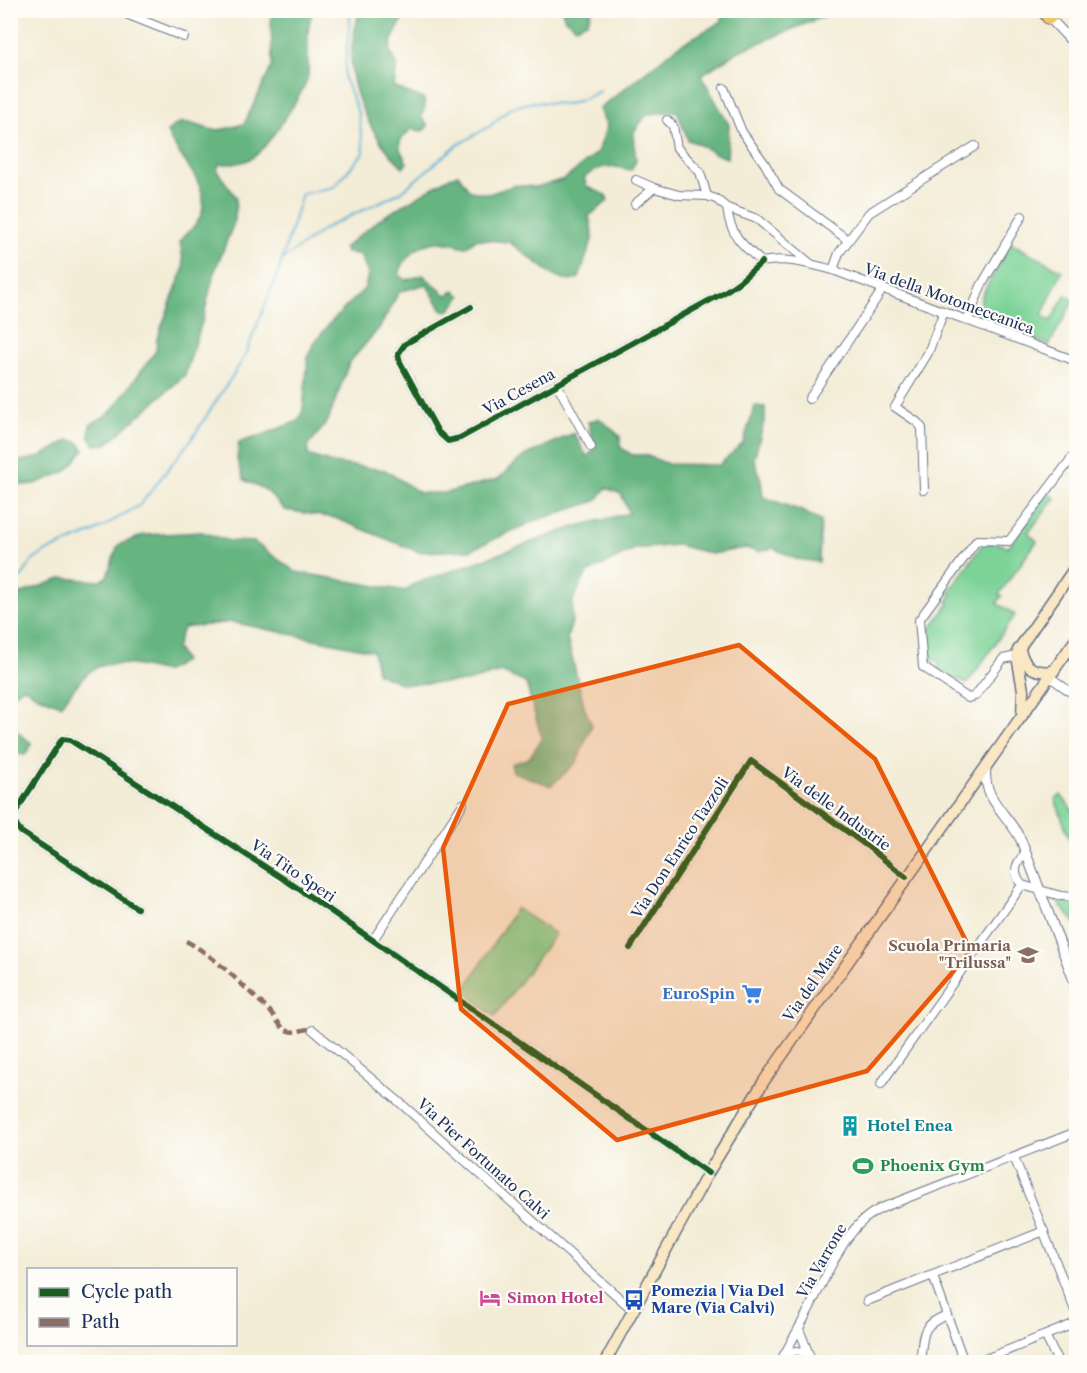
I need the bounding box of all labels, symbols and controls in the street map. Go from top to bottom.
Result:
street label: Via della Motomeccanica [861,259,1037,338]
street label: Via Cesena [479,364,558,420]
street label: Via delle Industrie [777,762,895,855]
street label: Via Don Enrico Tazzoli [626,773,733,923]
street label: Via Tito Speri [246,835,340,906]
place label: Scuola Primaria "Trilussa" [888,936,1011,972]
street label: Via del Mare [778,940,846,1026]
school or university icon: Scuola Primaria "Trilussa" [1016,943,1040,967]
supermarket icon: EuroSpin [740,982,764,1006]
place label: EuroSpin [662,984,736,1003]
street label: Via Pier Fortunato Calvi [413,1094,554,1223]
building icon: Hotel Enea [838,1114,862,1138]
place label: Hotel Enea [867,1116,953,1135]
sports icon: Phoenix Gym [851,1154,875,1178]
place label: Phoenix Gym [880,1156,985,1175]
street label: Via Varrone [792,1220,851,1302]
legend [27,1268,237,1346]
text: Cycle path [81,1281,172,1303]
place label: Pomezia | Via Del Mare (Via Calvi) [651,1281,784,1317]
hotel icon: Simon Hotel [478,1286,502,1310]
place label: Simon Hotel [507,1288,604,1307]
bus stop icon: Pomezia | Via Del Mare (Via Calvi) [622,1288,646,1312]
text: Path [81,1311,120,1333]

